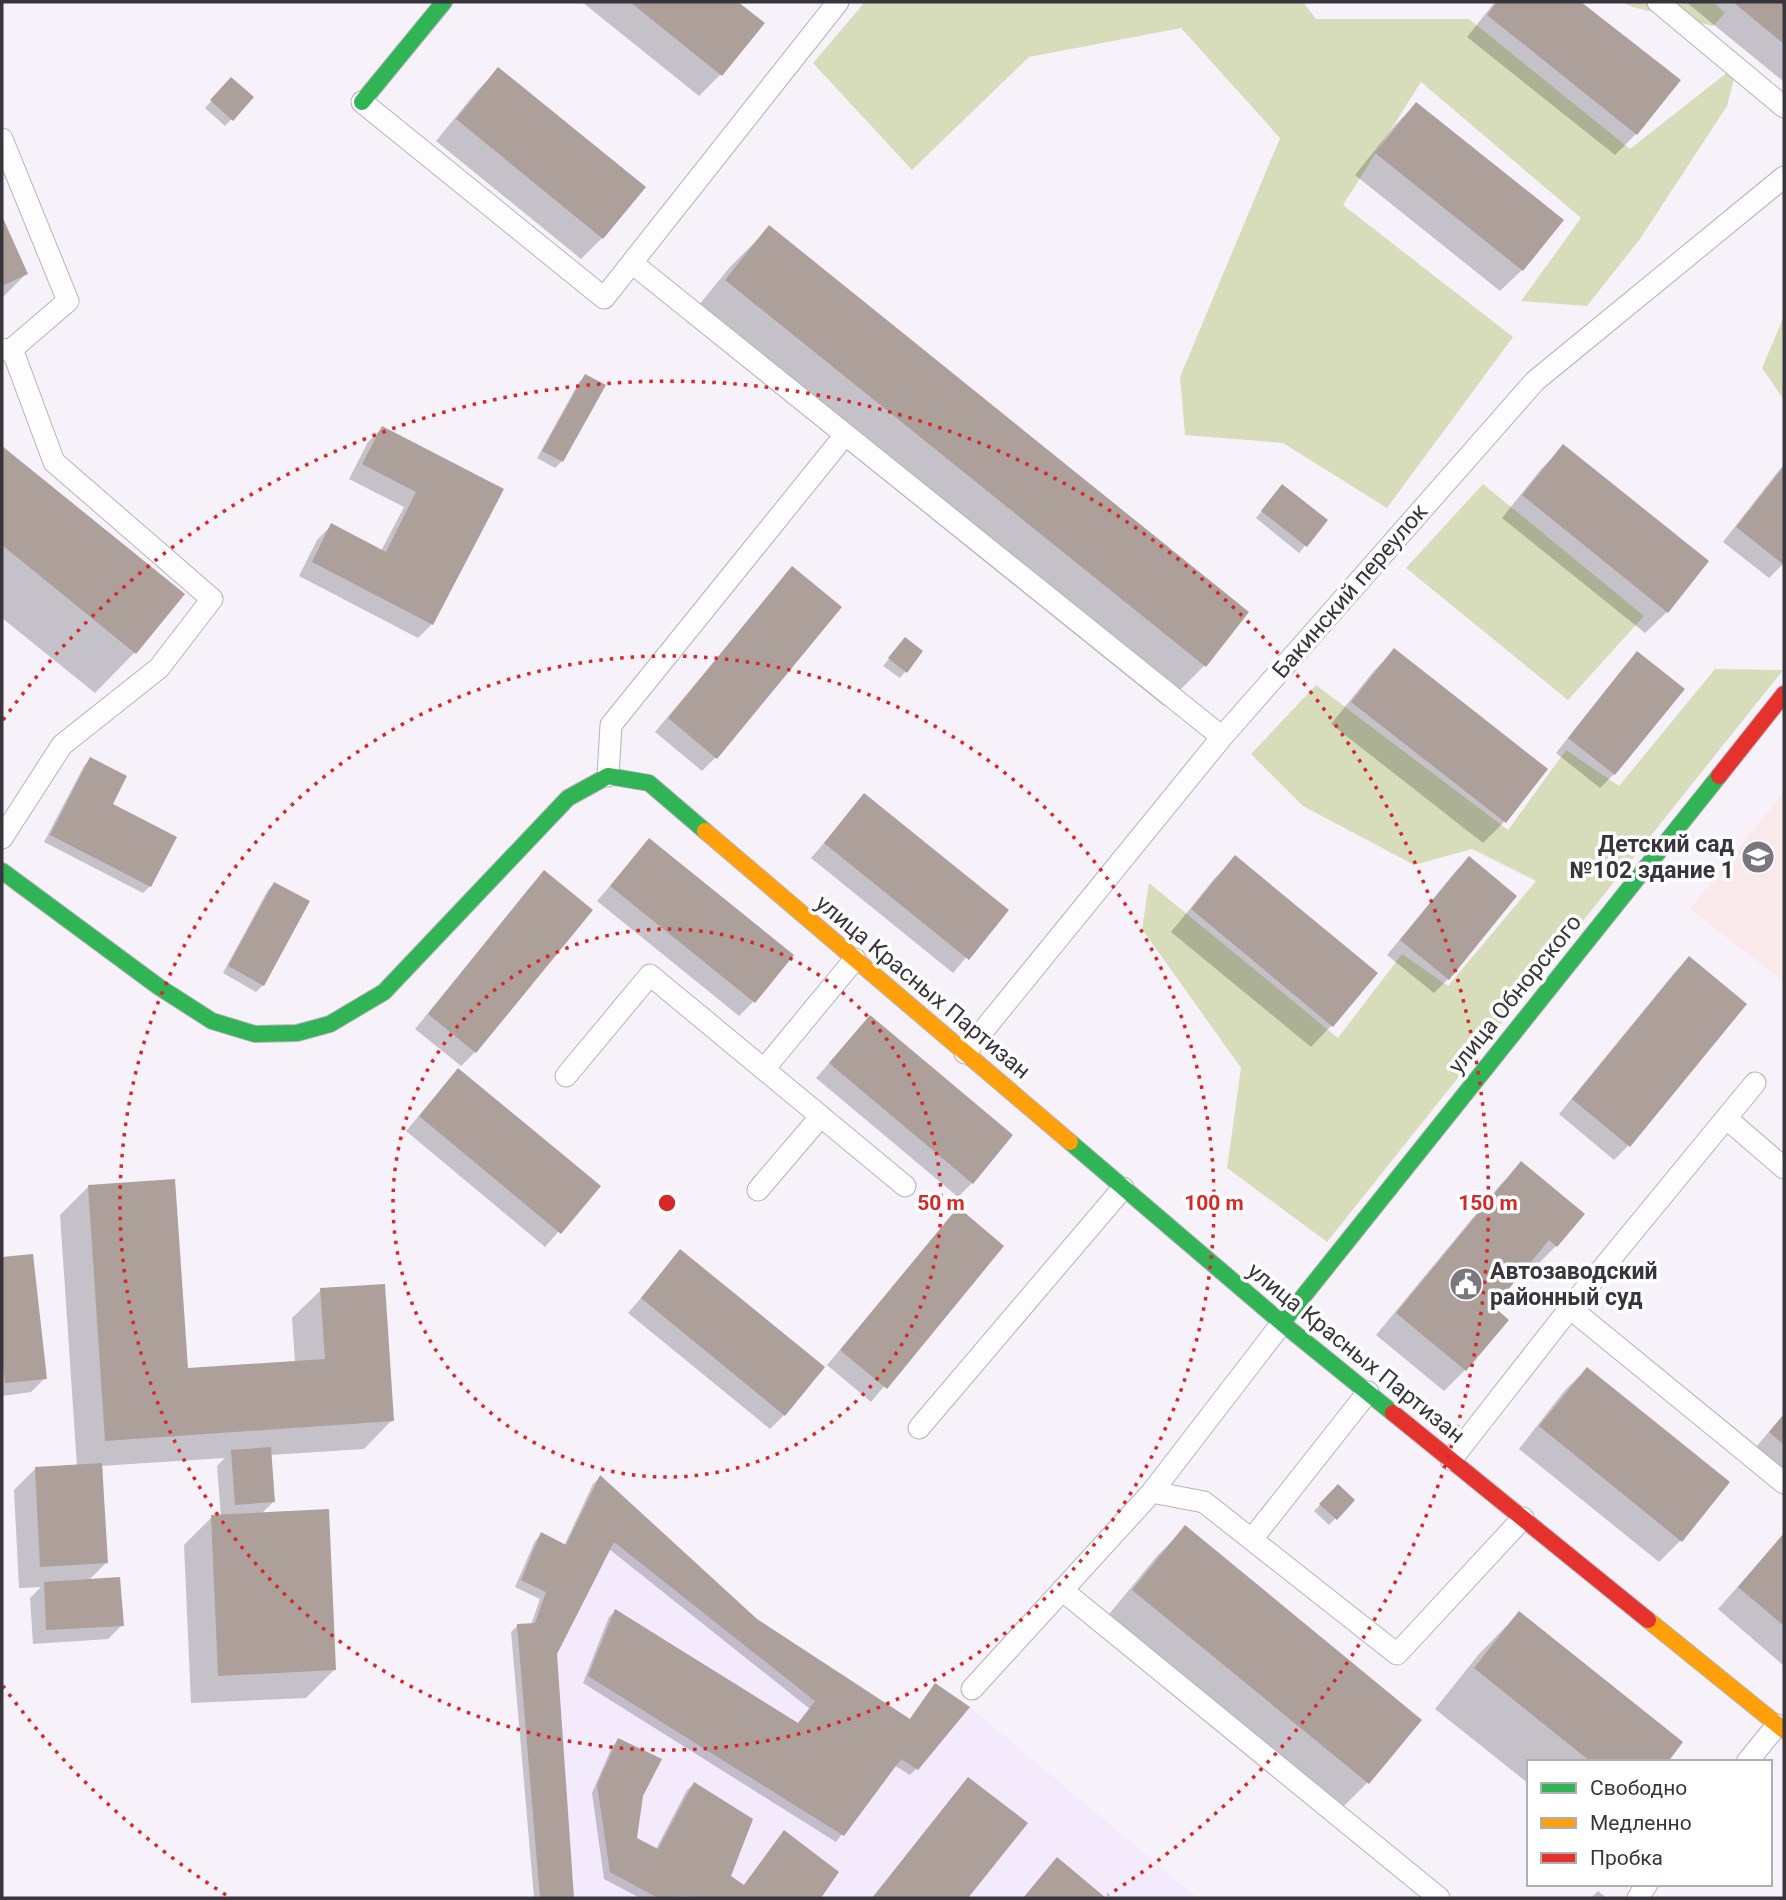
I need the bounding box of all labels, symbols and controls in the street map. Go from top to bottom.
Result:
street label: Бакинский переулок [1267,498,1434,684]
place label: Детский сад №102 здание 1 [1569,831,1734,884]
school or university icon: Детский сад №102 здание 1 [1739,838,1777,876]
street label: улица Красных Партизан [810,889,1036,1085]
street label: улица Обнорского [1443,909,1587,1079]
centre of rings [655,1191,679,1215]
text: 50 m [917,1191,965,1215]
text: 100 m [1184,1191,1244,1215]
text: 150 m [1458,1191,1518,1215]
street label: улица Красных Партизан [1242,1257,1470,1449]
place label: Автозаводский районный суд [1490,1258,1657,1311]
public building icon: Автозаводский районный суд [1447,1265,1485,1303]
legend [1527,1760,1772,1886]
text: Свободно [1590,1776,1687,1800]
text: Медленно [1590,1811,1692,1835]
text: Пробка [1590,1846,1663,1870]

